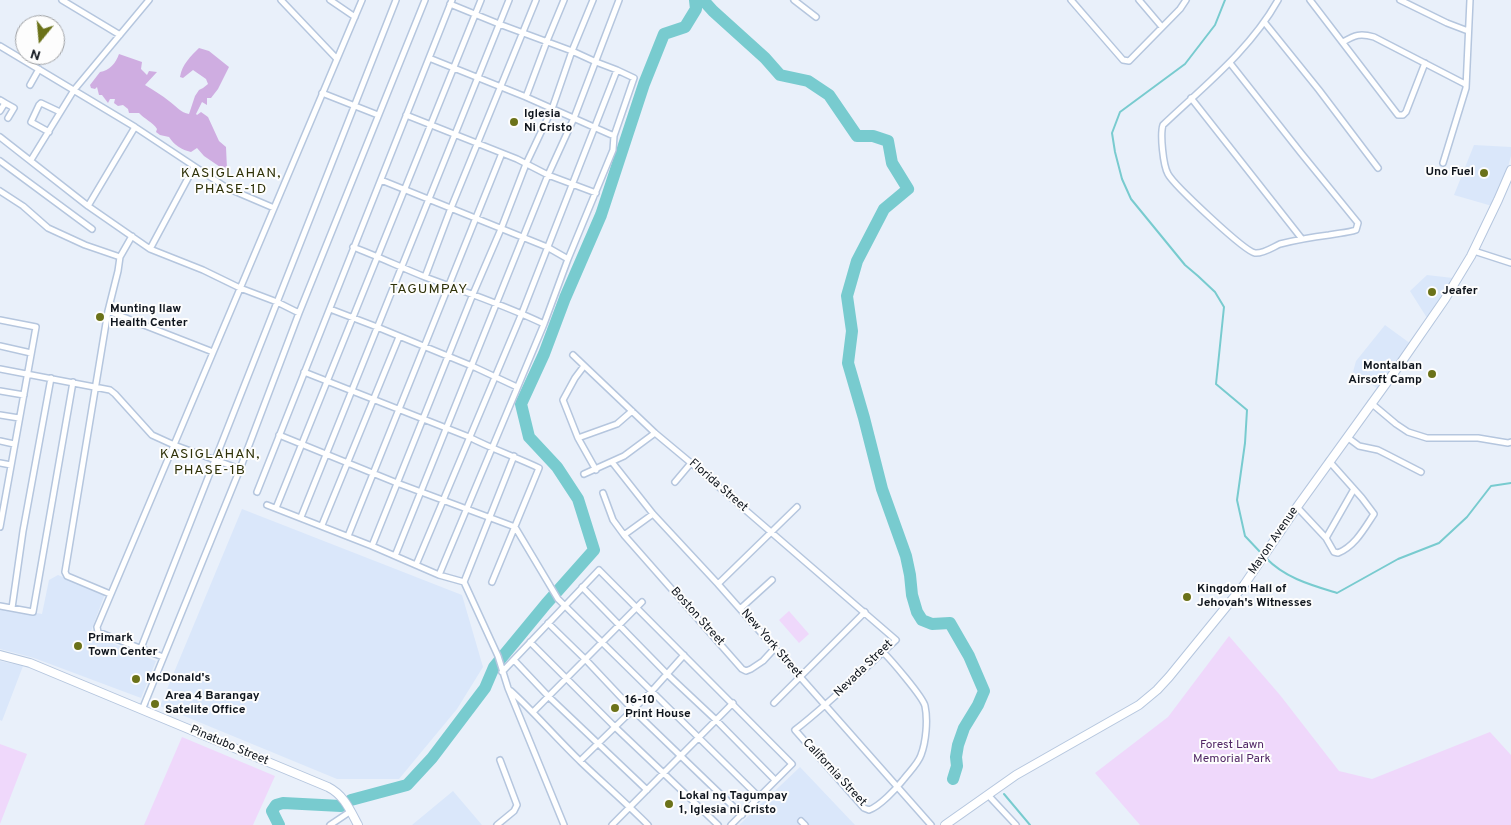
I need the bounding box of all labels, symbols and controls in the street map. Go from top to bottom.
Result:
north arrow [15,15,65,65]
text: N [28,44,43,63]
place label: Iglesia Ni Cristo [524,108,572,136]
marker: Iglesia Ni Cristo [508,116,520,128]
district label: KASIGLAHAN, PHASE-1D [179,166,283,198]
place label: Uno Fuel [1425,166,1474,180]
marker: Uno Fuel [1478,167,1490,179]
district label: TAGUMPAY [389,282,469,298]
place label: Jeafer [1442,285,1478,299]
marker: Jeafer [1426,286,1438,298]
place label: Munting Ilaw Health Center [110,303,188,331]
marker: Munting Ilaw Health Center [94,311,106,323]
place label: Montalban Airsoft Camp [1348,360,1422,388]
marker: Montalban Airsoft Camp [1426,368,1438,380]
district label: KASIGLAHAN, PHASE-1B [158,447,262,480]
street label: Florida Street [686,457,750,515]
street label: Mayon Avenue [1246,505,1302,577]
place label: Kingdom Hall of Jehovah's Witnesses [1197,583,1312,611]
street label: Boston Street [667,585,727,649]
marker: Kingdom Hall of Jehovah's Witnesses [1181,591,1193,603]
street label: New York Street [737,607,805,681]
place label: Primark Town Center [88,632,158,660]
street label: Nevada Street [832,637,896,701]
marker: Primark Town Center [72,640,84,652]
place label: McDonald's [146,672,210,686]
marker: McDonald's [130,673,142,685]
place label: Area 4 Barangay Satelite Office [165,690,260,718]
place label: 16-10 Print House [625,694,691,722]
marker: Area 4 Barangay Satelite Office [149,698,161,710]
marker: 16-10 Print House [609,702,621,714]
street label: Pinatubo Street [188,723,270,769]
street label: California Street [799,736,869,810]
park label: Forest Lawn Memorial Park [1193,739,1271,767]
place label: Lokal ng Tagumpay 1, Iglesia ni Cristo [679,790,788,818]
marker: Lokal ng Tagumpay 1, Iglesia ni Cristo [663,798,675,810]

